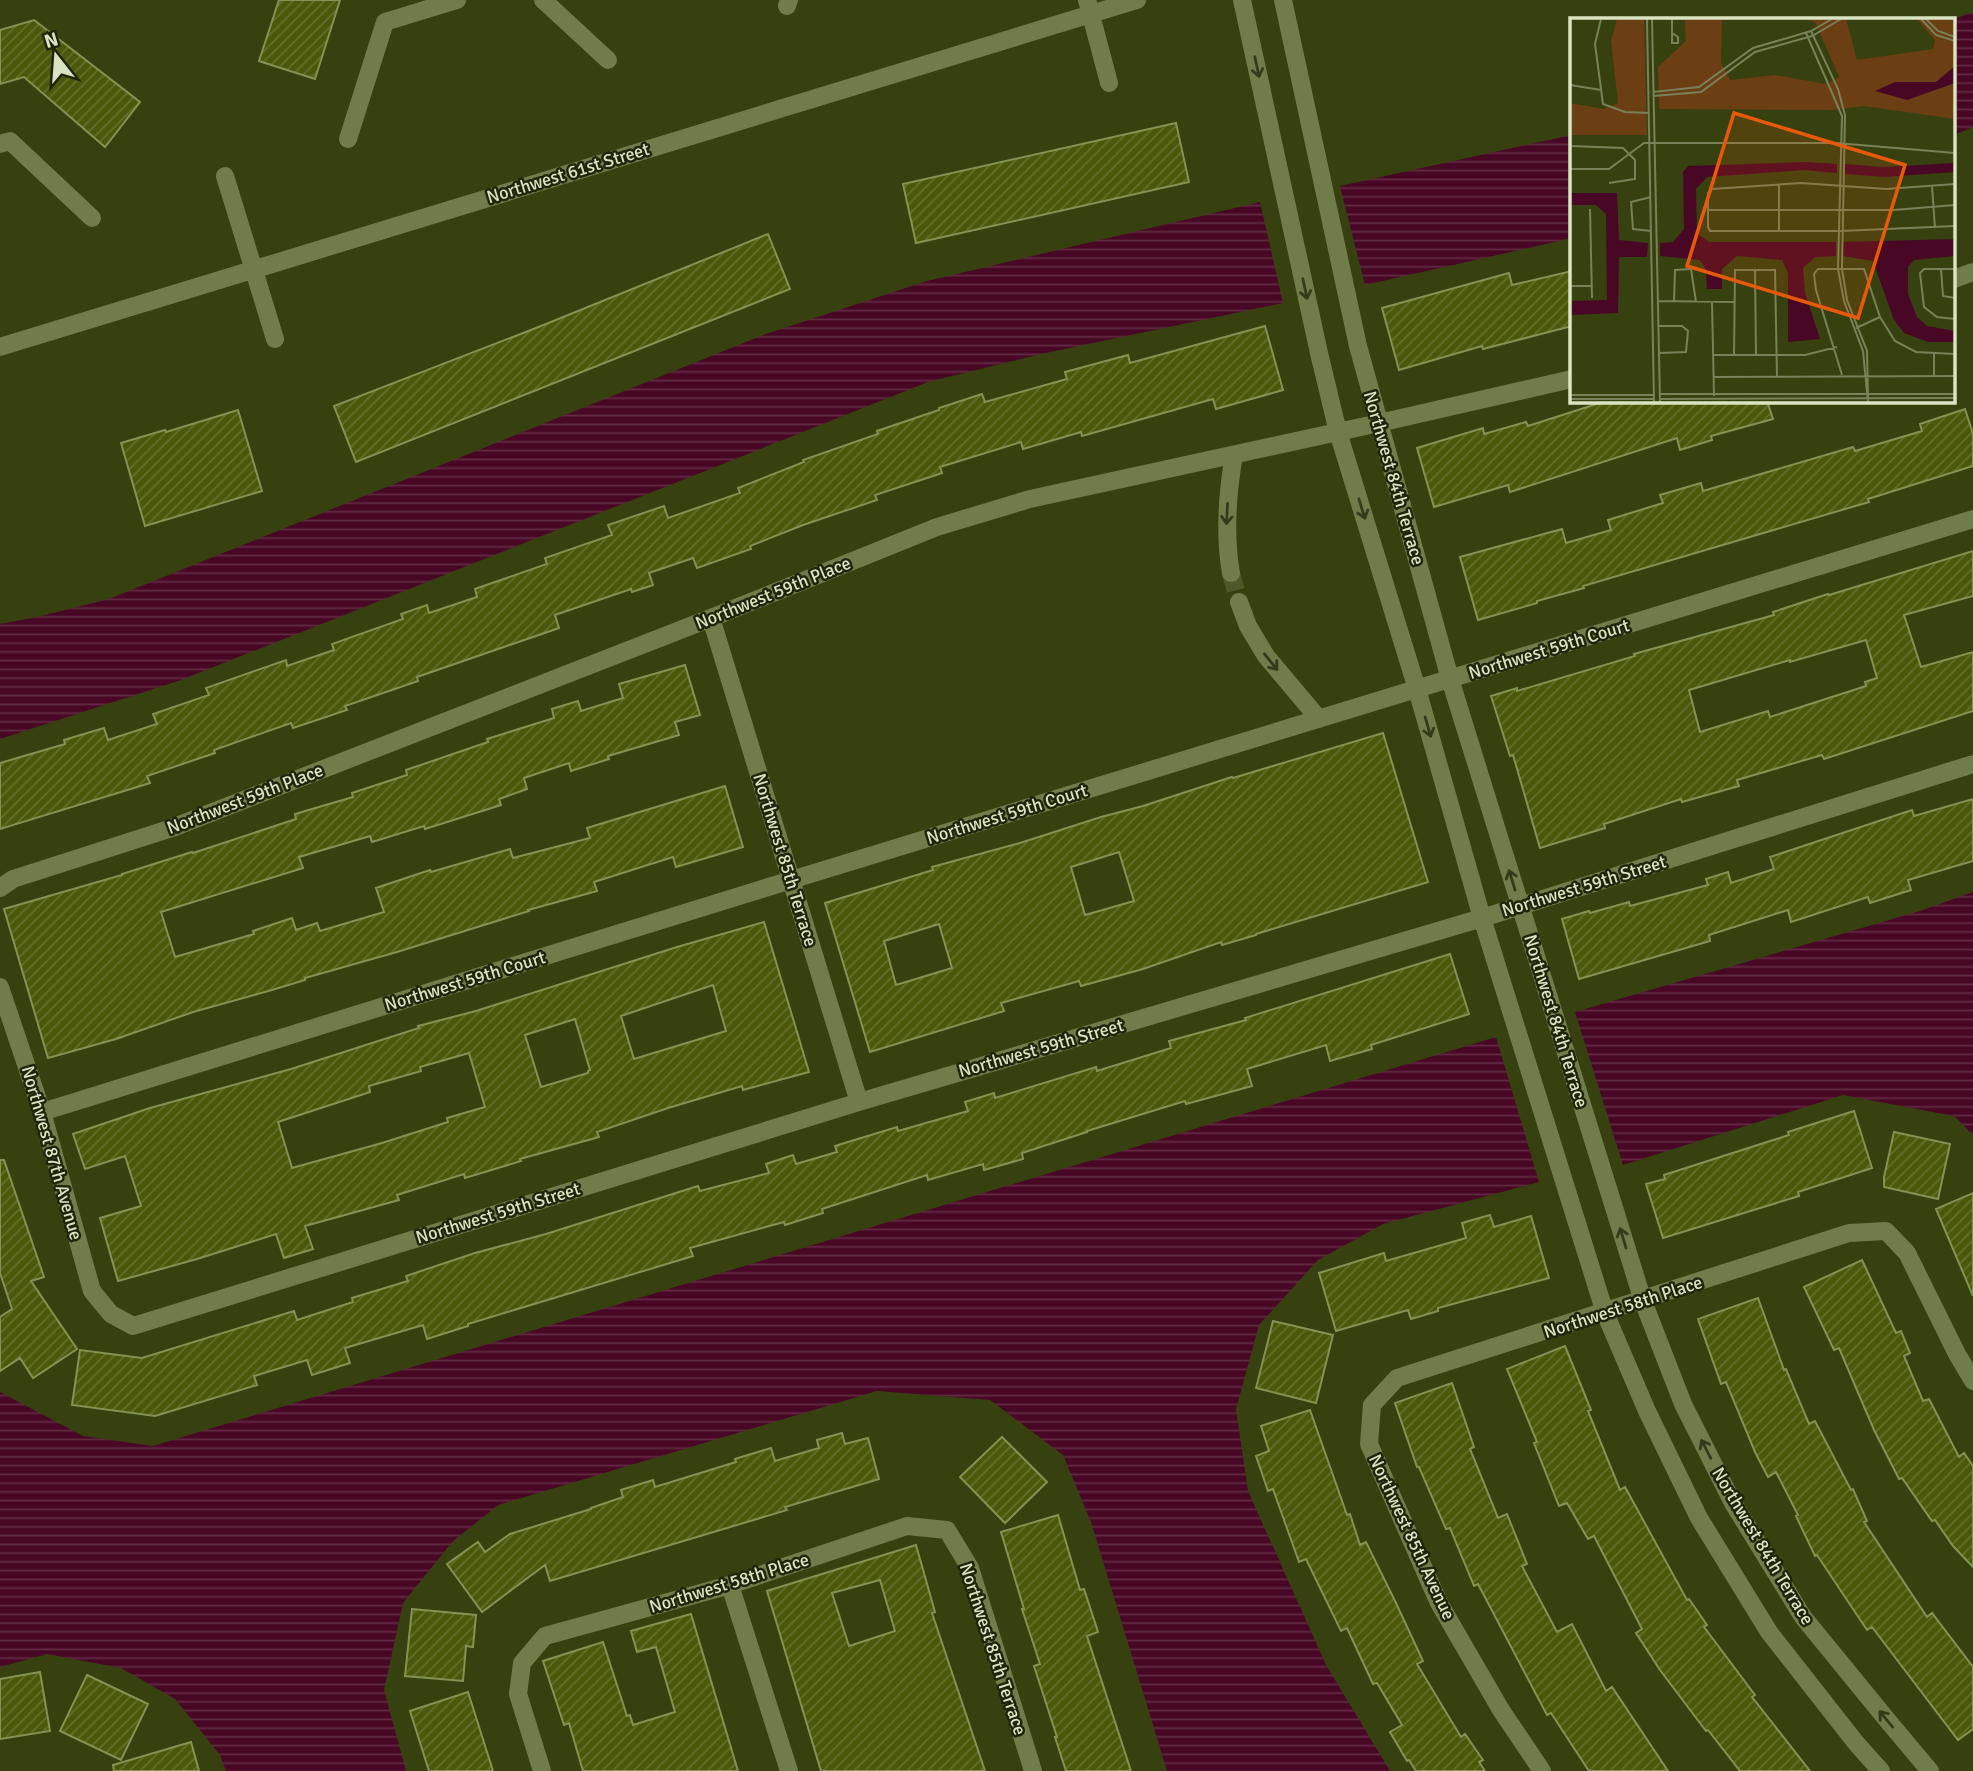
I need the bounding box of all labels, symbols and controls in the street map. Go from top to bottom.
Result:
inset map [1570,18,1955,402]
north arrow [21,21,91,91]
text: N [41,27,61,54]
one-way arrow [1250,55,1264,78]
street label: Northwest 61st Street [484,138,652,208]
one-way arrow [1299,277,1312,300]
street label: Northwest 84th Terrace [1359,389,1429,567]
one-way arrow [1356,498,1369,520]
one-way arrow [1220,502,1233,525]
street label: Northwest 59th Place [692,552,854,634]
street label: Northwest 59th Court [1466,614,1632,684]
one-way arrow [1264,652,1279,670]
one-way arrow [1422,715,1435,738]
street label: Northwest 59th Place [164,759,326,839]
street label: Northwest 85th Terrace [748,771,822,949]
street label: Northwest 59th Court [924,779,1090,849]
street label: Northwest 59th Street [1499,851,1669,921]
one-way arrow [1504,870,1517,892]
street label: Northwest 84th Terrace [1519,932,1593,1110]
street label: Northwest 59th Court [382,946,548,1016]
street label: Northwest 59th Street [956,1014,1126,1082]
street label: Northwest 87th Avenue [17,1063,87,1243]
street label: Northwest 59th Street [413,1178,583,1248]
one-way arrow [1616,1227,1629,1249]
street label: Northwest 58th Place [1541,1271,1705,1343]
one-way arrow [1699,1439,1713,1460]
street label: Northwest 85th Avenue [1364,1451,1460,1623]
street label: Northwest 84th Terrace [1707,1463,1819,1629]
street label: Northwest 58th Place [647,1548,811,1618]
street label: Northwest 85th Terrace [955,1560,1031,1738]
one-way arrow [1878,1711,1894,1729]

